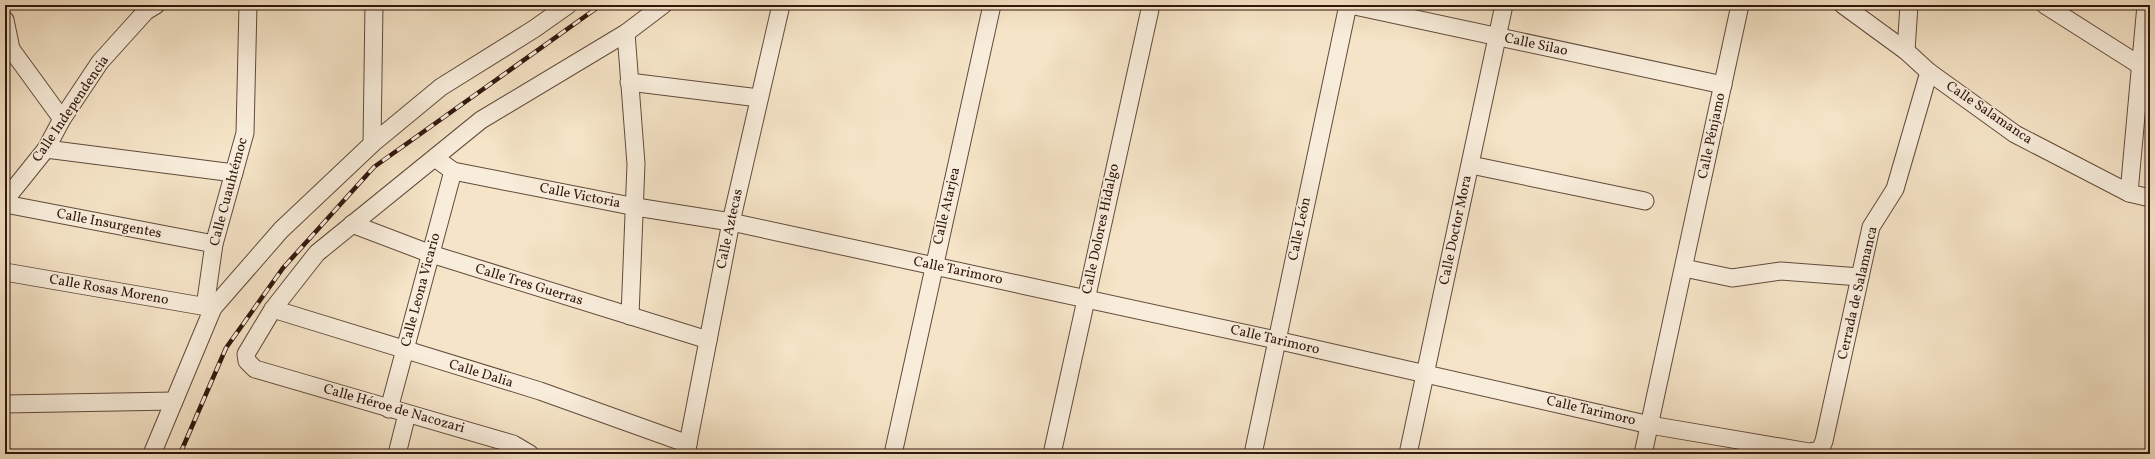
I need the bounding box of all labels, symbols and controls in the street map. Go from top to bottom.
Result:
street label: Calle Silao [1502,29,1570,61]
street label: Calle Independencia [28,52,114,166]
street label: Calle Salamanca [1942,77,2036,149]
street label: Calle Pénjamo [1694,91,1730,181]
street label: Calle Cuauhtémoc [205,136,253,248]
street label: Calle Dolores Hidalgo [1078,162,1124,296]
street label: Calle Atarjea [929,165,965,247]
street label: Calle Doctor Mora [1435,173,1477,287]
street label: Calle Victoria [538,179,622,213]
street label: Calle Aztecas [712,187,748,271]
street label: Calle León [1284,196,1316,262]
street label: Calle Insurgentes [55,205,163,243]
street label: Cerrada de Salamanca [1833,224,1883,362]
street label: Calle Leona Vicario [397,231,445,349]
street label: Calle Tarimoro [911,252,1005,290]
street label: Calle Tres Guerras [473,260,585,310]
street label: Calle Rosas Moreno [48,270,170,310]
street label: Calle Tarimoro [1228,321,1322,359]
street label: Calle Dalia [446,355,516,393]
street label: Calle Héroe de Nacozari [321,380,467,438]
street label: Calle Tarimoro [1544,392,1638,430]

